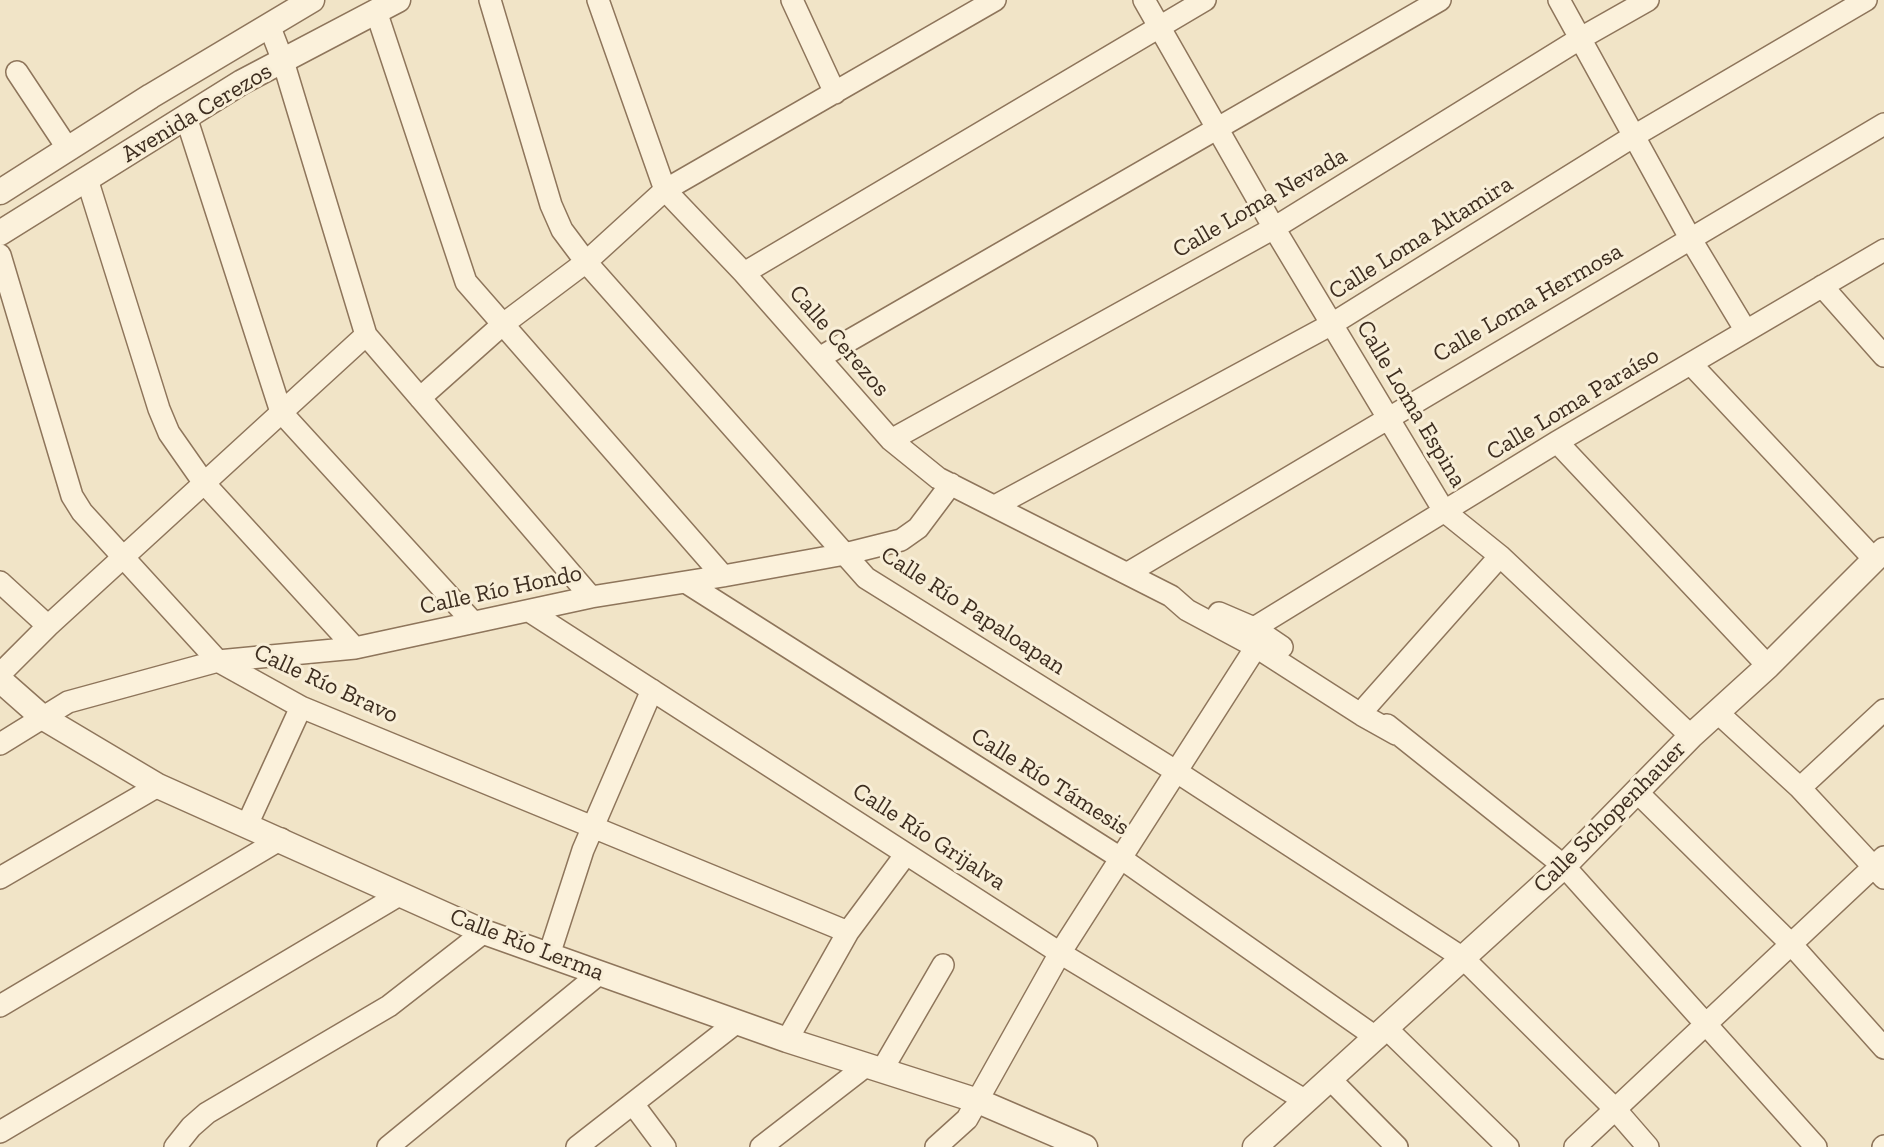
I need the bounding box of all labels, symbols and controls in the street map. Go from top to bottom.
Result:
street label: Avenida Cerezos [117,57,277,169]
street label: Calle Loma Nevada [1168,141,1352,265]
street label: Calle Loma Altamira [1324,170,1518,306]
street label: Calle Loma Hermosa [1428,237,1628,369]
street label: Calle Cerezos [783,279,895,403]
street label: Calle Loma Espina [1350,315,1472,493]
street label: Calle Loma Paraíso [1482,341,1664,467]
street label: Calle Río Papaloapan [875,540,1071,682]
street label: Calle Río Hondo [417,559,585,621]
street label: Calle Río Bravo [249,638,403,730]
street label: Calle Río Támesis [965,722,1135,842]
street label: Calle Schopenhauer [1528,735,1692,899]
street label: Calle Río Grijalva [847,777,1011,897]
street label: Calle Río Lerma [446,902,608,988]

